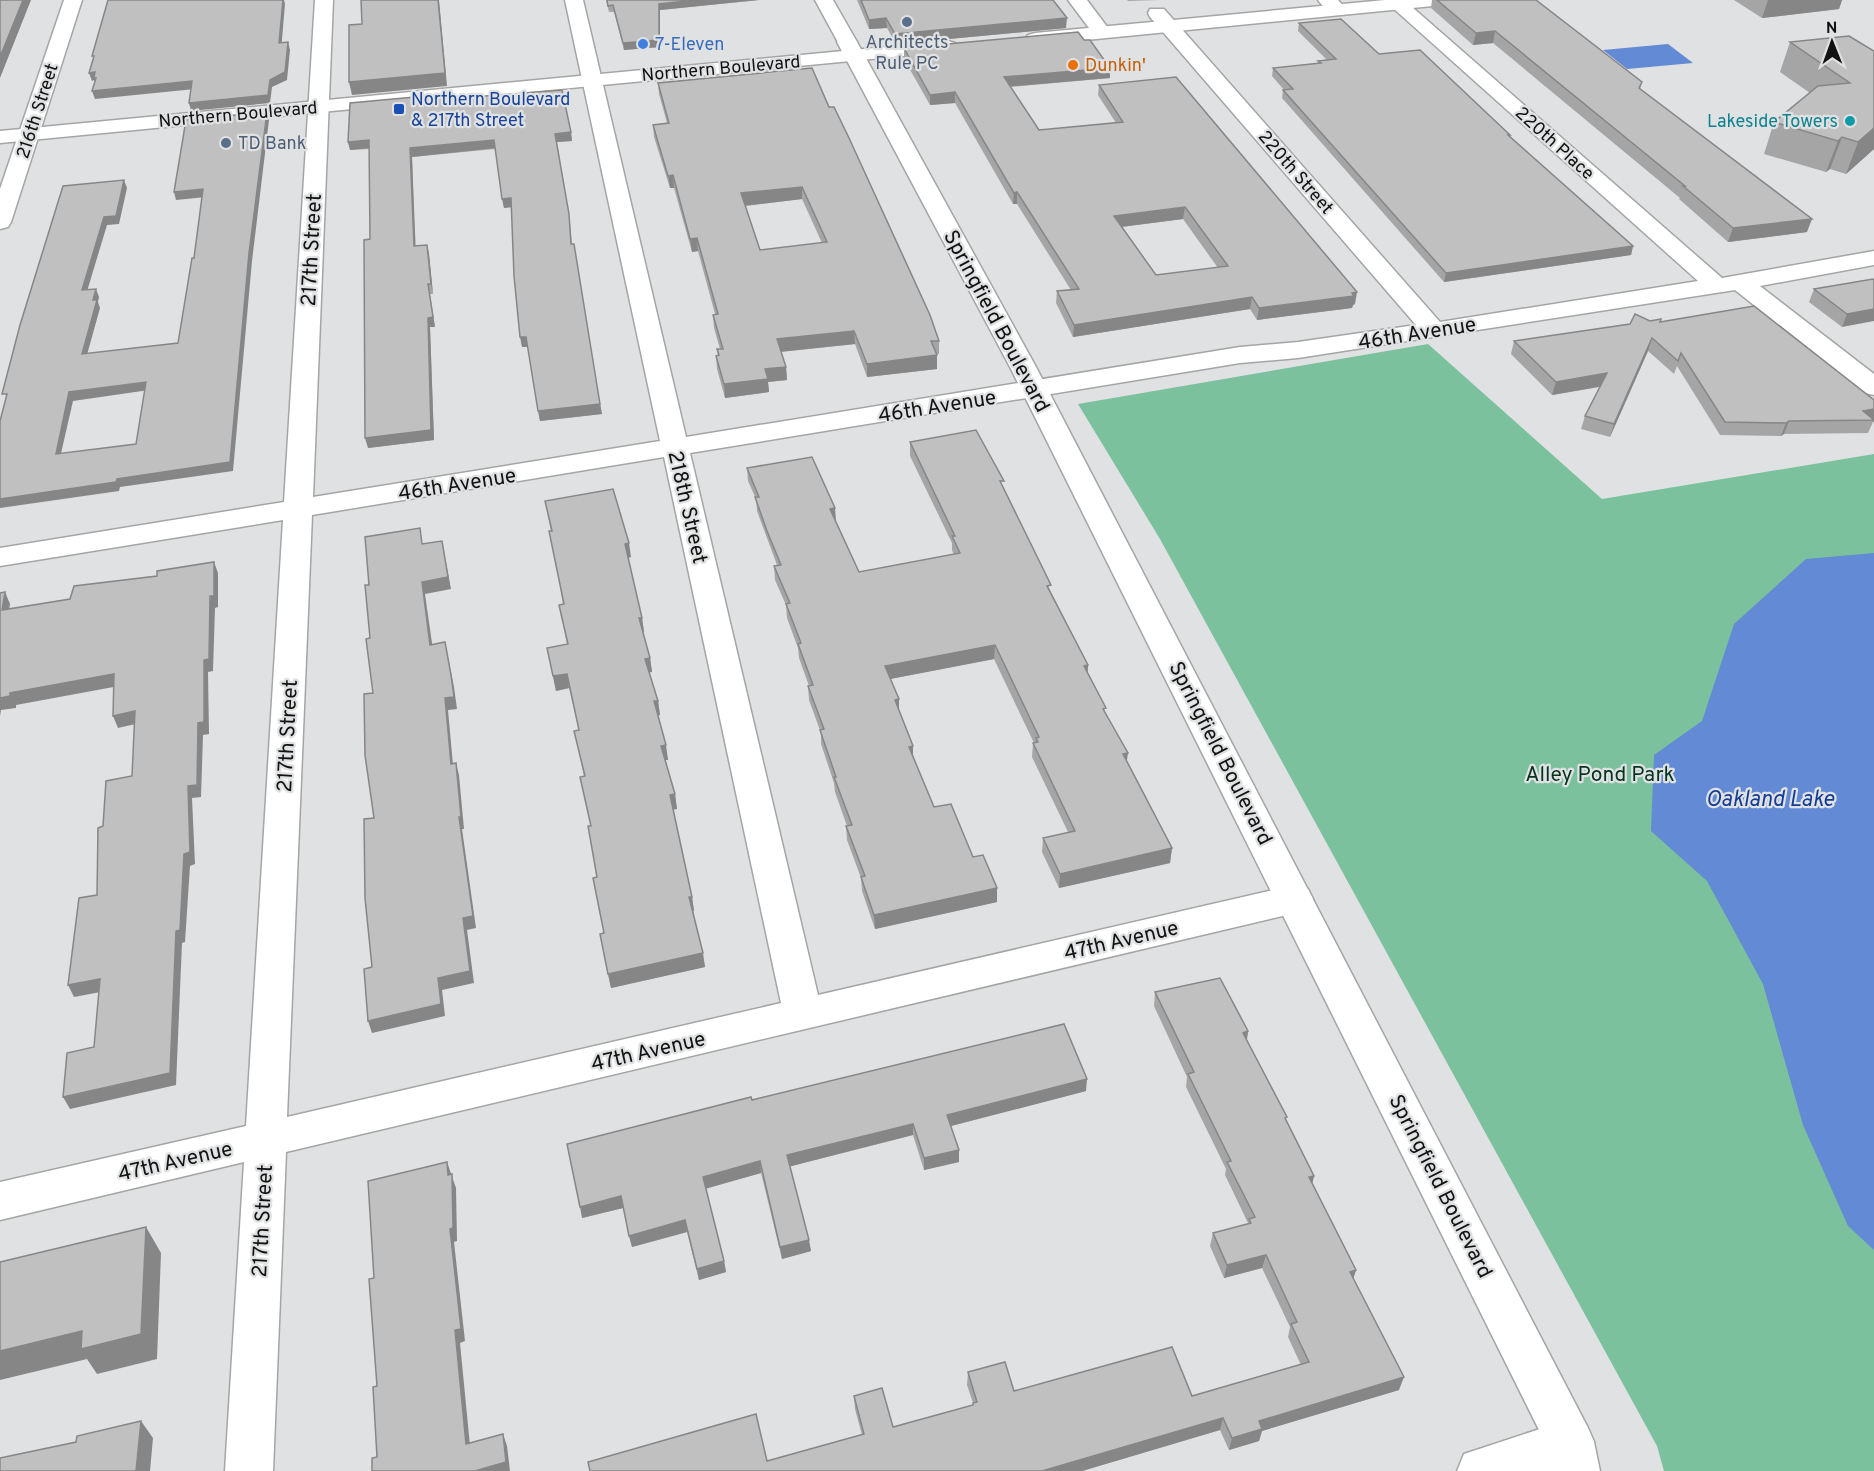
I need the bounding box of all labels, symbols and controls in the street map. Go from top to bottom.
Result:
north arrow [1802,12,1862,72]
marker: Architects Rule PC [900,15,914,29]
text: N [1826,19,1838,39]
place label: Architects Rule PC [865,32,949,76]
place label: 7-Eleven [655,34,724,57]
marker: 7-Eleven [636,37,650,51]
street label: Northern Boulevard [641,51,802,88]
place label: Dunkin' [1085,55,1146,78]
marker: Dunkin' [1066,58,1080,72]
street label: 216th Street [12,61,65,162]
place label: Northern Boulevard & 217th Street [411,89,570,133]
street label: Northern Boulevard [158,97,319,134]
marker: Northern Boulevard & 217th Street [392,102,406,116]
street label: 220th Place [1510,102,1598,186]
place label: Lakeside Towers [1707,111,1838,134]
marker: Lakeside Towers [1843,114,1857,128]
street label: 220th Street [1252,126,1338,220]
place label: TD Bank [238,133,306,156]
marker: TD Bank [219,136,233,150]
street label: 217th Street [296,193,329,307]
street label: Springfield Boulevard [936,226,1055,417]
street label: 46th Avenue [1356,312,1478,357]
street label: 46th Avenue [876,385,998,430]
street label: 218th Street [660,448,713,567]
street label: 46th Avenue [396,463,518,508]
street label: Springfield Boulevard [1162,657,1278,850]
street label: 217th Street [272,679,305,793]
park label: Alley Pond Park [1525,762,1675,789]
water label: Oakland Lake [1706,787,1835,814]
street label: 47th Avenue [1061,915,1181,968]
street label: 47th Avenue [588,1026,708,1079]
street label: Springfield Boulevard [1382,1090,1498,1283]
street label: 47th Avenue [115,1136,235,1189]
street label: 217th Street [247,1164,280,1278]

